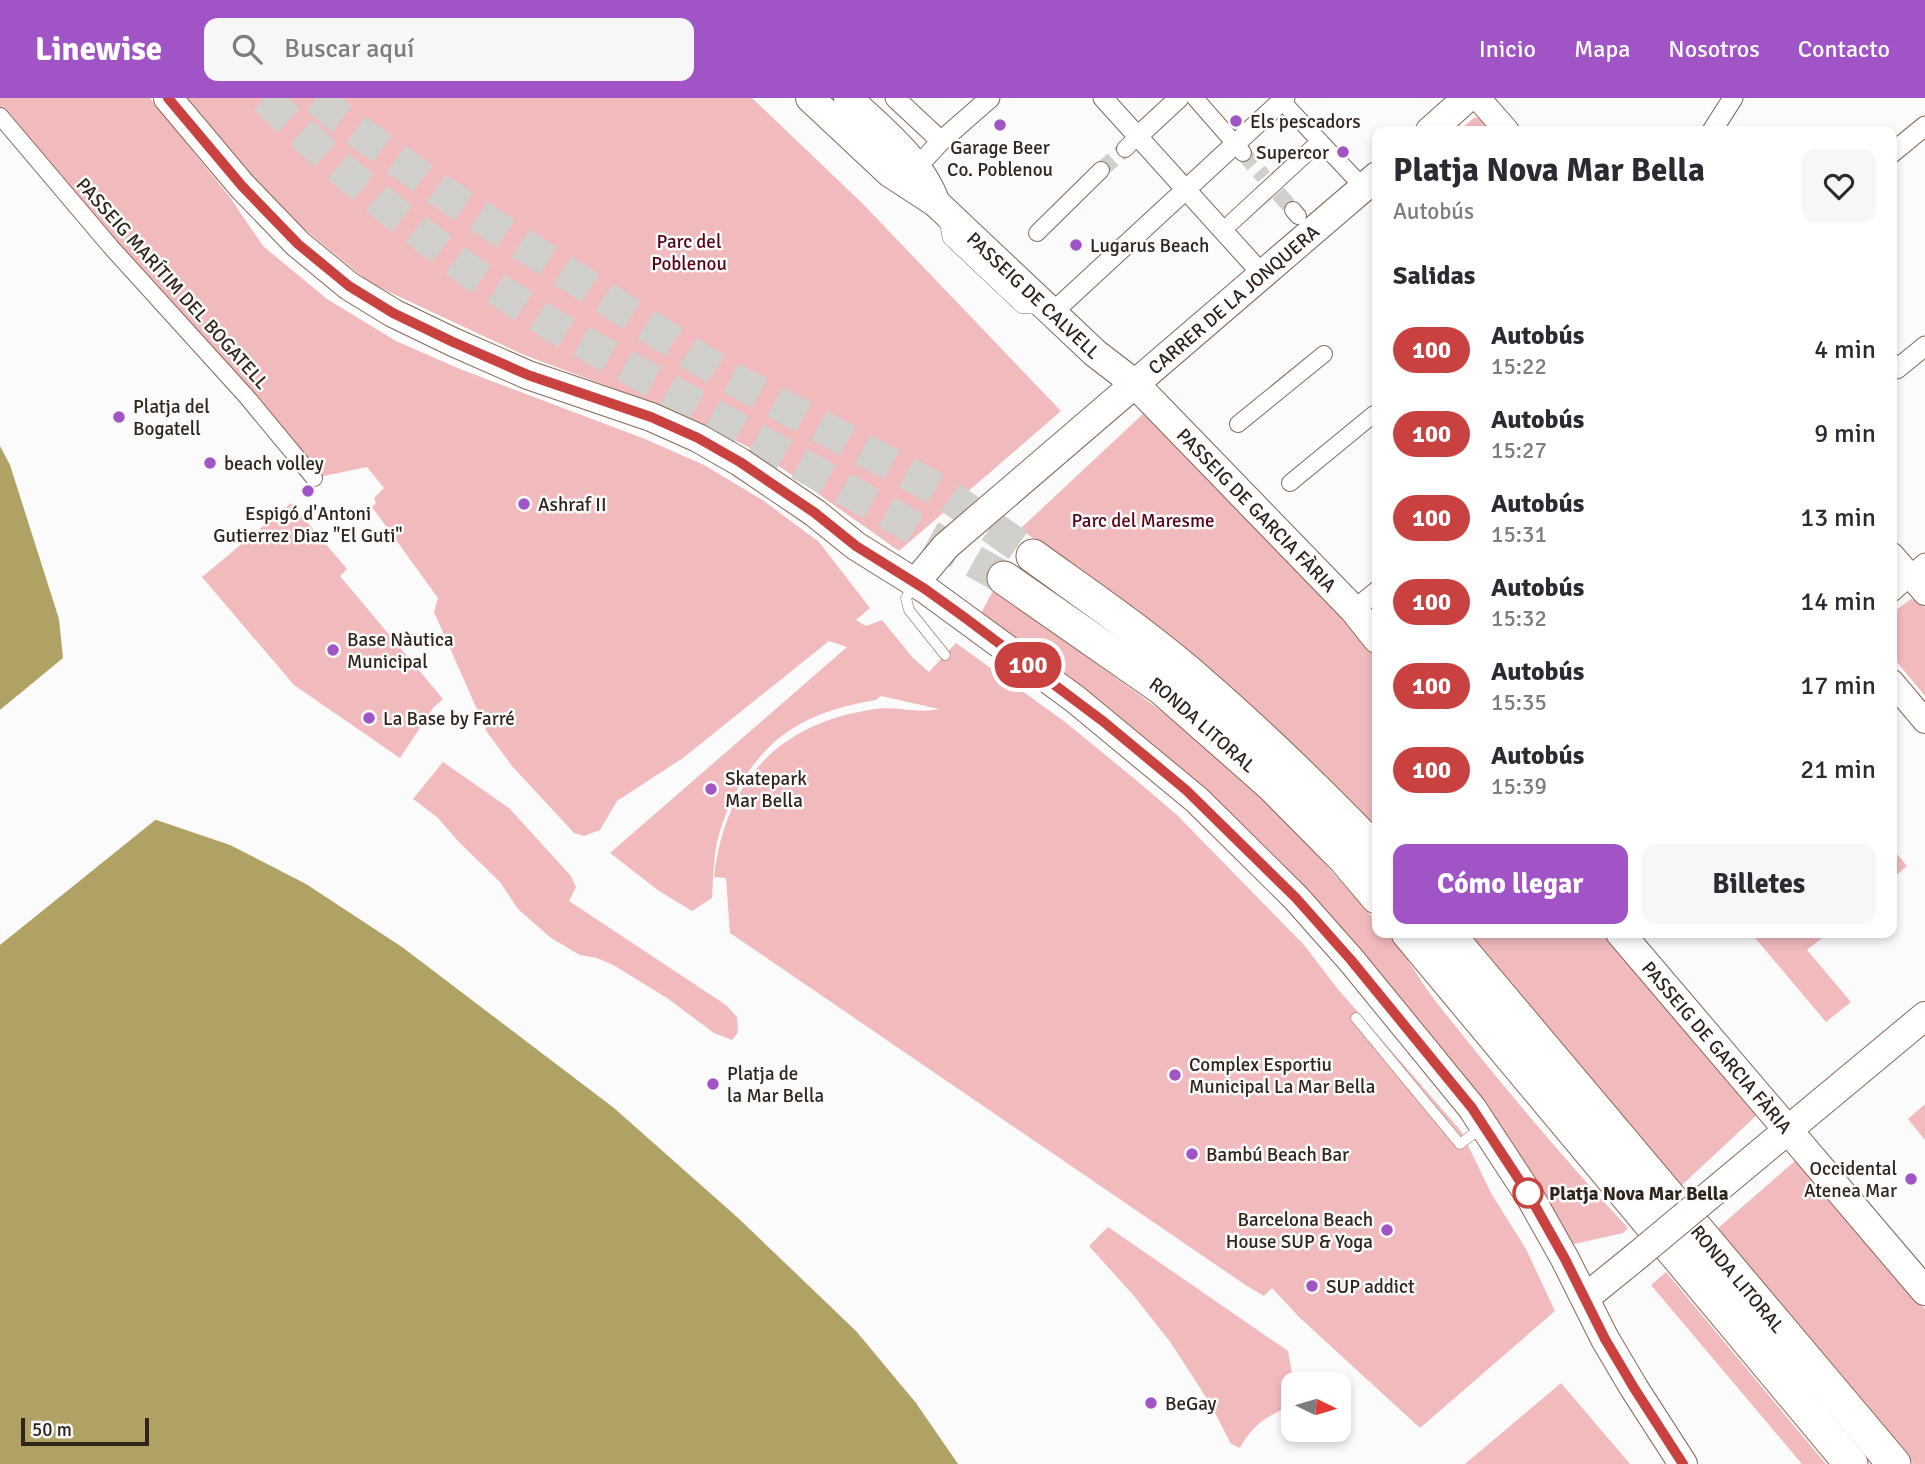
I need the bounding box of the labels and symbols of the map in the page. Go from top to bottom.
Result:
place label: Els pescadors [1250,110,1361,134]
marker: Els pescadors [1228,113,1244,129]
marker: Garage Beer Co. Poblenou [992,117,1008,133]
place label: Garage Beer Co. Poblenou [947,136,1053,182]
place label: Supercor [1256,141,1329,165]
marker: Supercor [1335,144,1351,160]
street label: PASSEIG MARÍTIM DEL BOGATELL [71,173,274,395]
street label: CARRER DE LA JONQUERA [1144,220,1325,380]
street label: PASSEIG DE CALVELL [961,227,1105,365]
park label: Parc del Poblenou [651,230,727,276]
place label: Lugarus Beach [1090,234,1209,258]
marker: Lugarus Beach [1068,237,1084,253]
place label: Platja del Bogatell [133,395,210,441]
marker: Platja del Bogatell [111,409,127,425]
street label: PASSEIG DE GARCIA FÀRIA [1171,423,1341,598]
place label: beach volley [224,452,324,476]
marker: beach volley [202,455,218,471]
marker: Espigó d'Antoni Gutierrez Diaz "El Guti" [300,483,316,499]
place label: Ashraf II [538,493,606,517]
marker: Ashraf II [516,496,532,512]
place label: Espigó d'Antoni Gutierrez Diaz "El Guti" [213,502,403,548]
park label: Parc del Maresme [1071,509,1215,533]
place label: Base Nàutica Municipal [347,628,454,674]
marker: Base Nàutica Municipal [325,642,341,658]
line badge: 100 [988,642,1068,688]
street label: RONDA LITORAL [1144,672,1261,778]
place label: La Base by Farré [383,707,515,731]
marker: La Base by Farré [361,710,377,726]
place label: Skatepark Mar Bella [725,767,807,813]
marker: Skatepark Mar Bella [703,781,719,797]
street label: PASSEIG DE GARCIA FÀRIA [1636,957,1797,1139]
place label: Complex Esportiu Municipal La Mar Bella [1189,1053,1375,1099]
place label: Platja de la Mar Bella [727,1062,824,1108]
marker: Complex Esportiu Municipal La Mar Bella [1167,1067,1183,1083]
marker: Platja de la Mar Bella [705,1076,721,1092]
place label: Bambú Beach Bar [1206,1143,1349,1167]
marker: Bambú Beach Bar [1184,1146,1200,1162]
place label: Occidental Atenea Mar [1804,1157,1897,1203]
marker: Occidental Atenea Mar [1903,1171,1919,1187]
marker: Platja Nova Mar Bella [1513,1178,1543,1208]
place label: Platja Nova Mar Bella [1549,1182,1729,1206]
place label: Barcelona Beach House SUP & Yoga [1226,1208,1373,1254]
street label: RONDA LITORAL [1685,1220,1790,1339]
marker: Barcelona Beach House SUP & Yoga [1379,1222,1395,1238]
place label: SUP addict [1326,1275,1415,1299]
marker: SUP addict [1304,1278,1320,1294]
north arrow [1281,1372,1351,1442]
place label: BeGay [1165,1392,1217,1416]
marker: BeGay [1143,1395,1159,1411]
scale bar [21,1415,149,1447]

